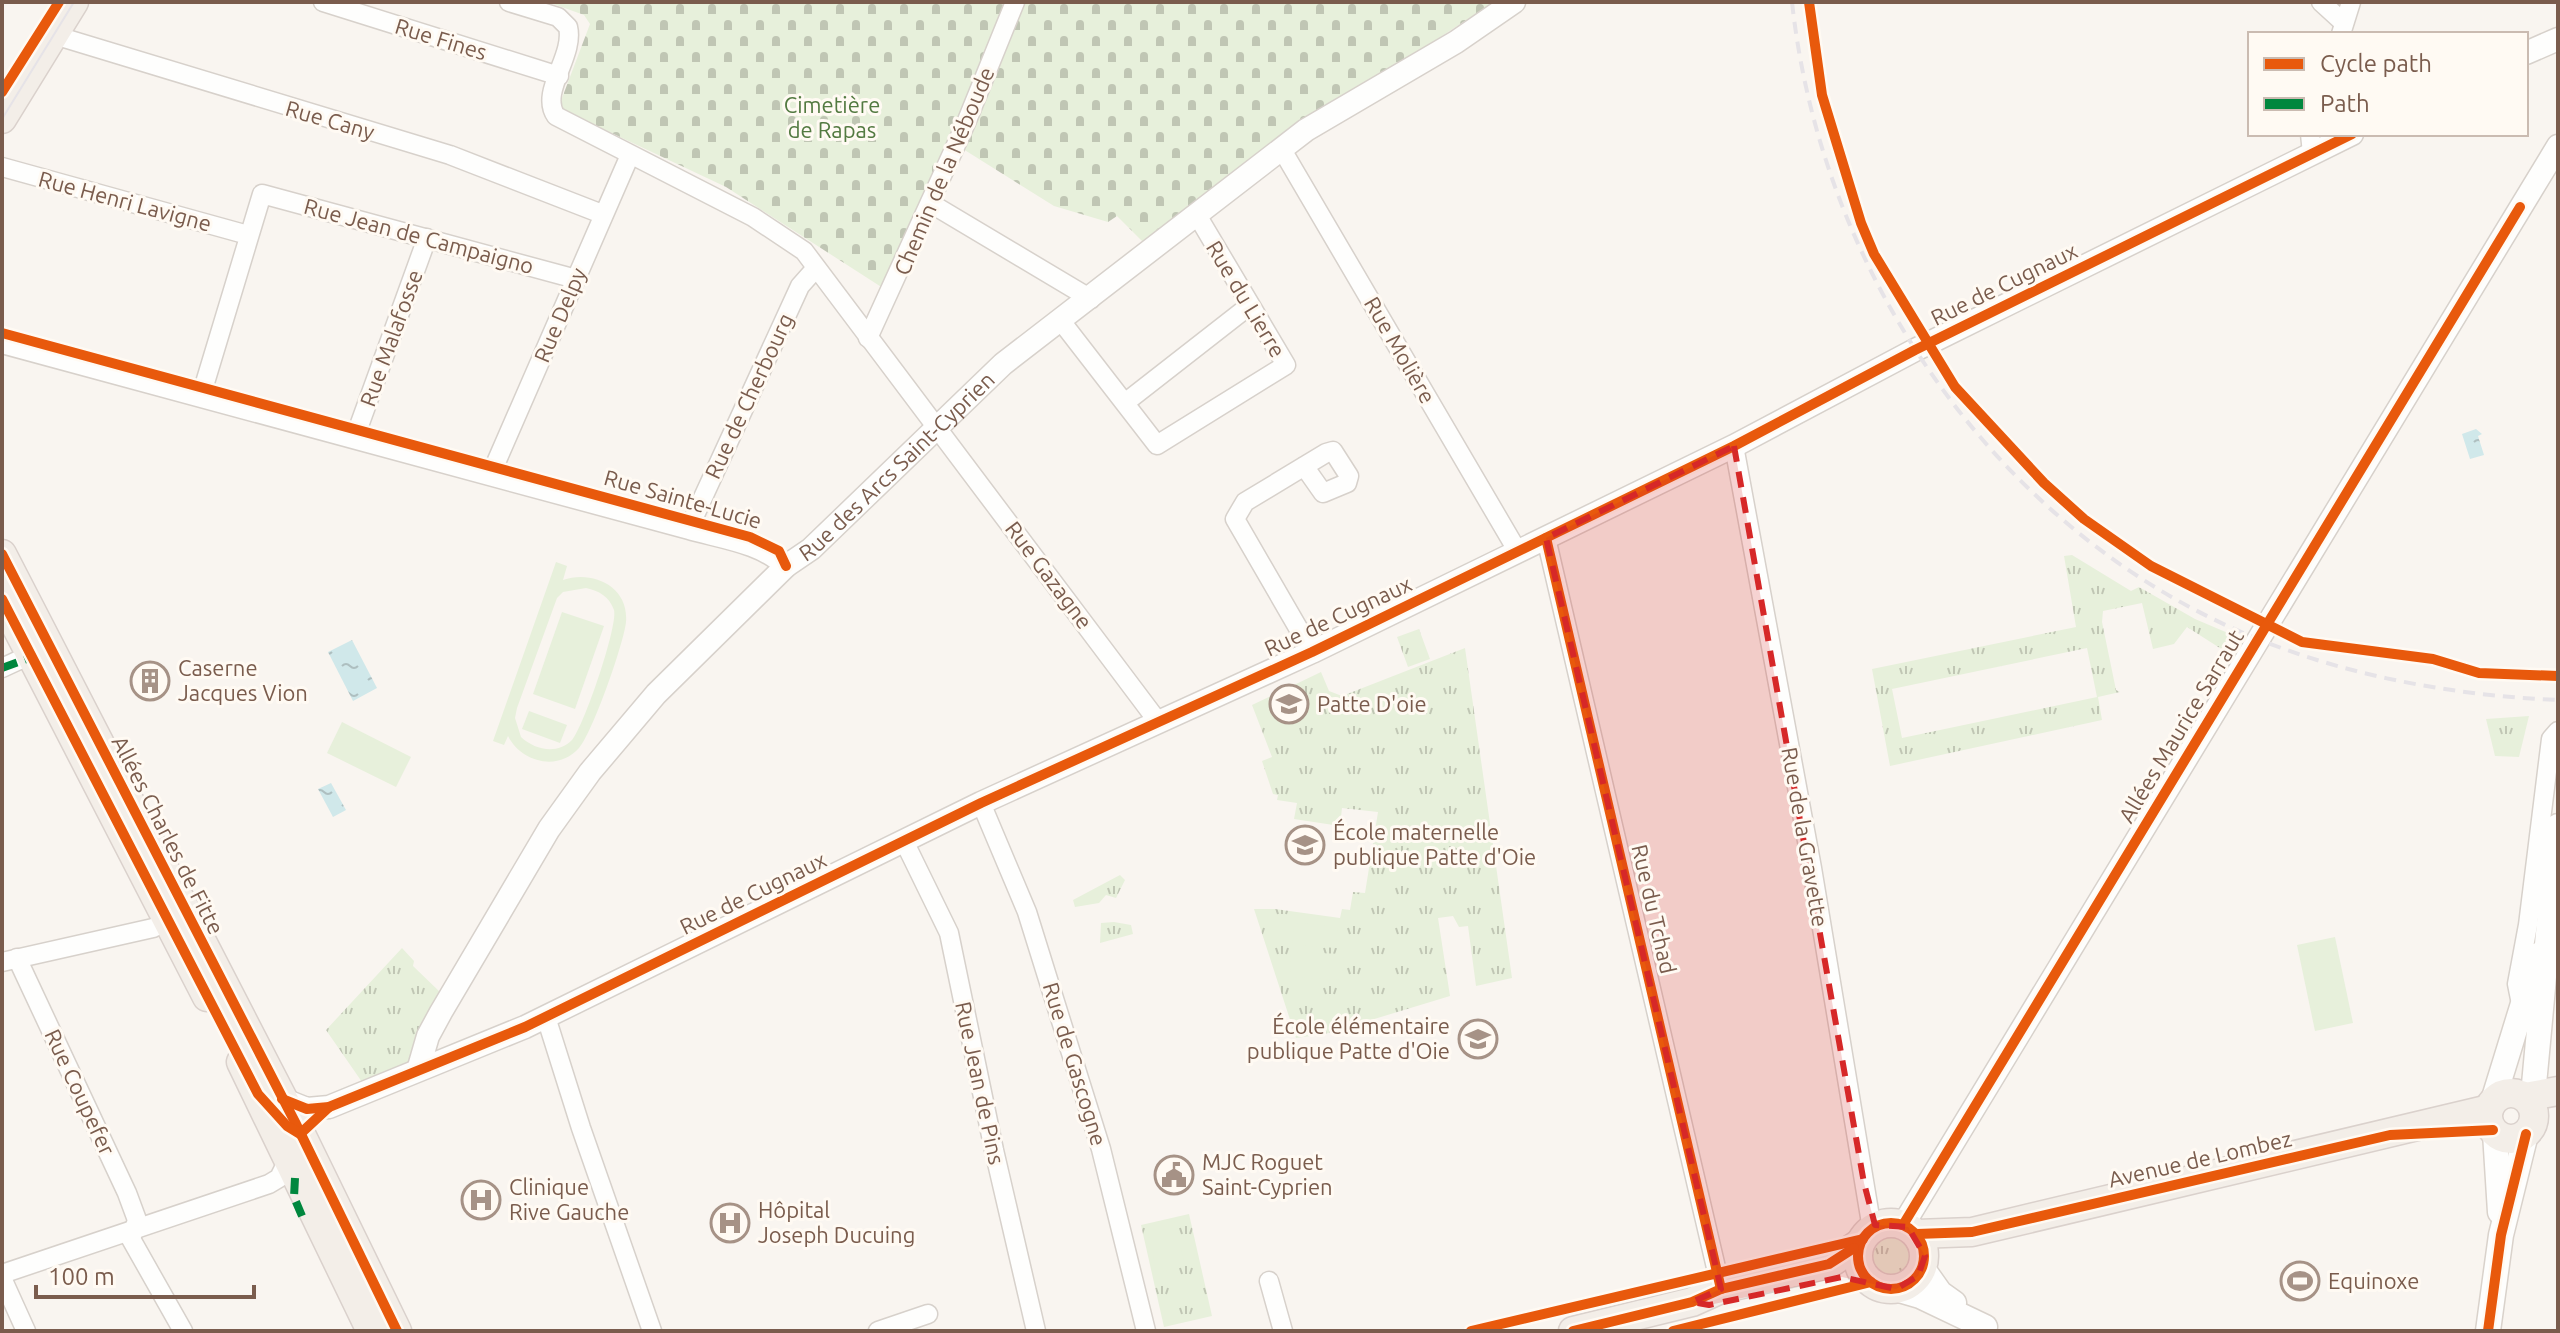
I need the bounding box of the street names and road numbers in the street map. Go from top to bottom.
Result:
street label: Rue Fines [392,13,490,64]
street label: Chemin de la Néboude [888,63,999,279]
street label: Rue Cany [283,95,378,144]
street label: Rue Henri Lavigne [36,165,214,236]
street label: Rue Jean de Campaigno [302,193,537,278]
street label: Rue du Lierre [1202,236,1291,362]
street label: Rue de Cugnaux [1927,237,2081,330]
street label: Rue Delpy [528,263,591,366]
street label: Rue Malafosse [354,266,427,410]
street label: Rue Molière [1360,292,1441,408]
street label: Rue de Cherbourg [699,309,798,482]
street label: Rue des Arcs Saint-Cyprien [794,367,999,566]
street label: Rue Sainte-Lucie [601,464,765,533]
street label: Rue Gazagne [1001,516,1098,633]
street label: Rue de Cugnaux [1260,571,1415,661]
street label: Allées Maurice Sarraut [2113,624,2248,827]
street label: Allées Charles de Fitte [108,731,229,938]
street label: Rue de la Gravette [1777,745,1834,929]
street label: Rue du Tchad [1627,842,1682,976]
street label: Rue de Cugnaux [676,846,830,939]
street label: Rue de Gascogne [1039,979,1112,1148]
street label: Rue Jean de Pins [951,999,1010,1167]
street label: Rue Coupefer [40,1025,121,1159]
street label: Avenue de Lombez [2106,1125,2294,1192]

